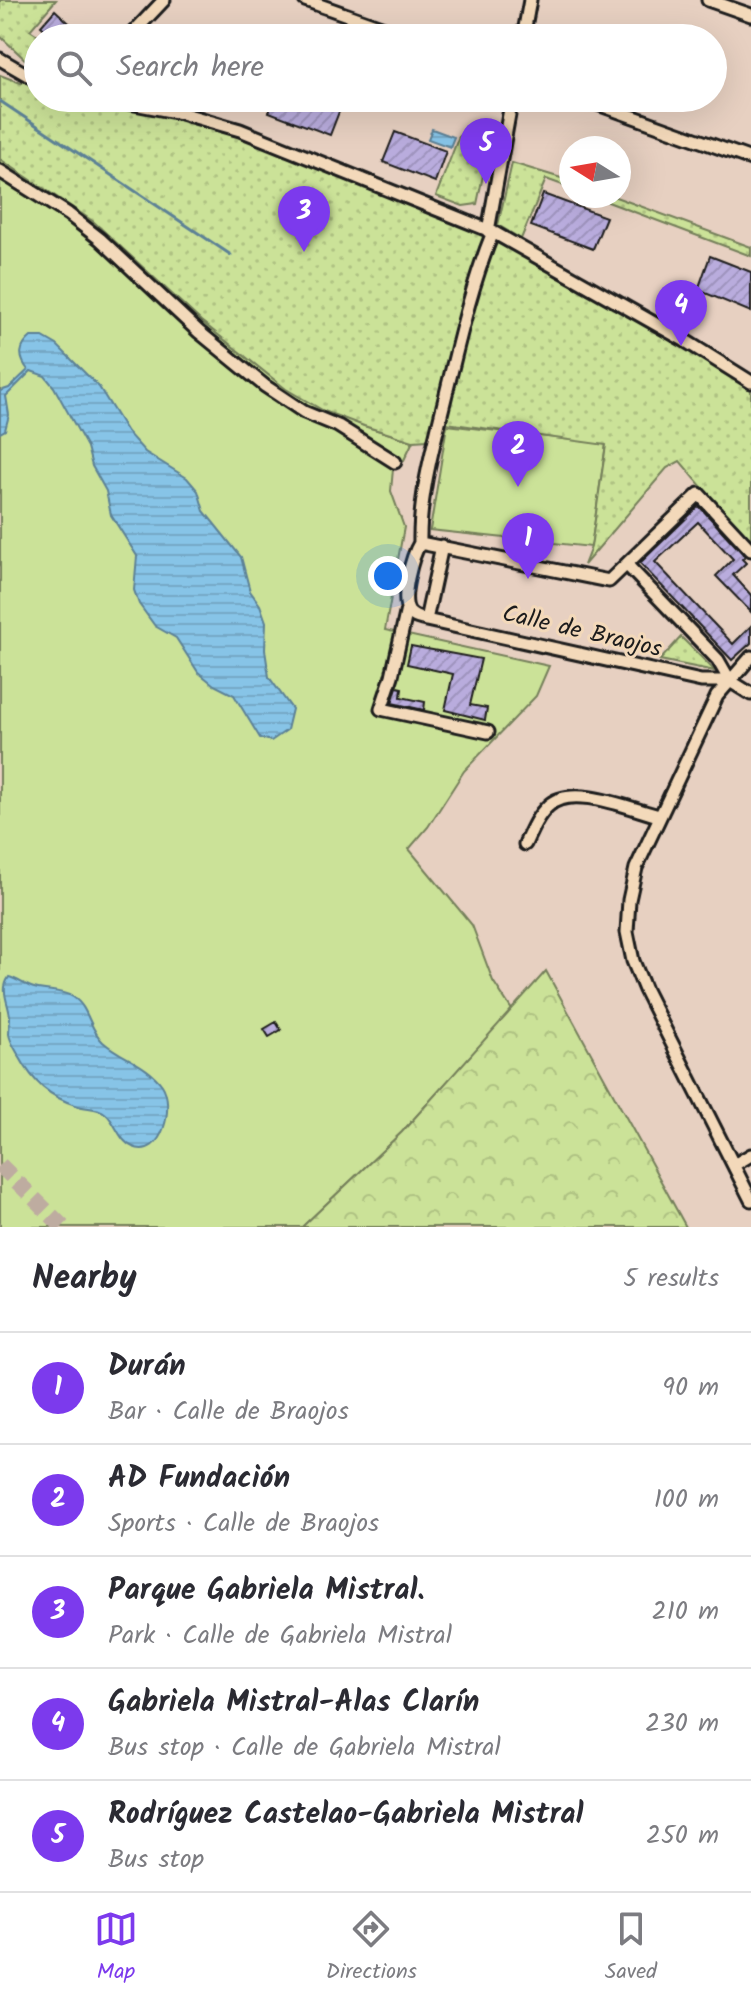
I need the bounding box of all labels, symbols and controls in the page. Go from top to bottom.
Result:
search box [24,24,727,112]
text: Search here [116,44,264,92]
icon: search [52,46,96,90]
pin: 5 [460,118,512,184]
north arrow [559,136,631,208]
pin: 3 [278,186,330,252]
pin: 4 [655,280,707,346]
pin: 2 [492,421,544,487]
pin: 1 [502,513,554,579]
your location [368,556,408,596]
street label: Calle de Braojos [498,595,666,669]
text: Nearby [32,1252,137,1306]
text: 5 results [623,1258,719,1300]
text: Durán [108,1343,186,1391]
text: 1 [54,1367,62,1409]
text: 90 m [662,1367,719,1409]
text: Bar · Calle de Braojos [108,1391,349,1433]
text: AD Fundación [108,1455,290,1503]
text: 2 [50,1479,66,1521]
text: 100 m [654,1479,719,1521]
text: Sports · Calle de Braojos [108,1503,379,1545]
text: Parque Gabriela Mistral. [108,1567,425,1615]
text: 3 [51,1591,65,1633]
text: 210 m [652,1591,719,1633]
text: Park · Calle de Gabriela Mistral [108,1615,452,1657]
text: Gabriela Mistral-Alas Clarín [108,1679,479,1727]
text: 4 [51,1703,65,1745]
text: 230 m [645,1703,719,1745]
text: Bus stop · Calle de Gabriela Mistral [108,1727,501,1769]
text: Rodríguez Castelao-Gabriela Mistral [108,1791,584,1839]
text: 5 [51,1815,65,1857]
text: 250 m [646,1815,719,1857]
text: Bus stop [108,1839,204,1881]
tab: Map [94,1907,138,1990]
tab: Directions [326,1907,417,1990]
tab: Saved [605,1907,657,1990]

